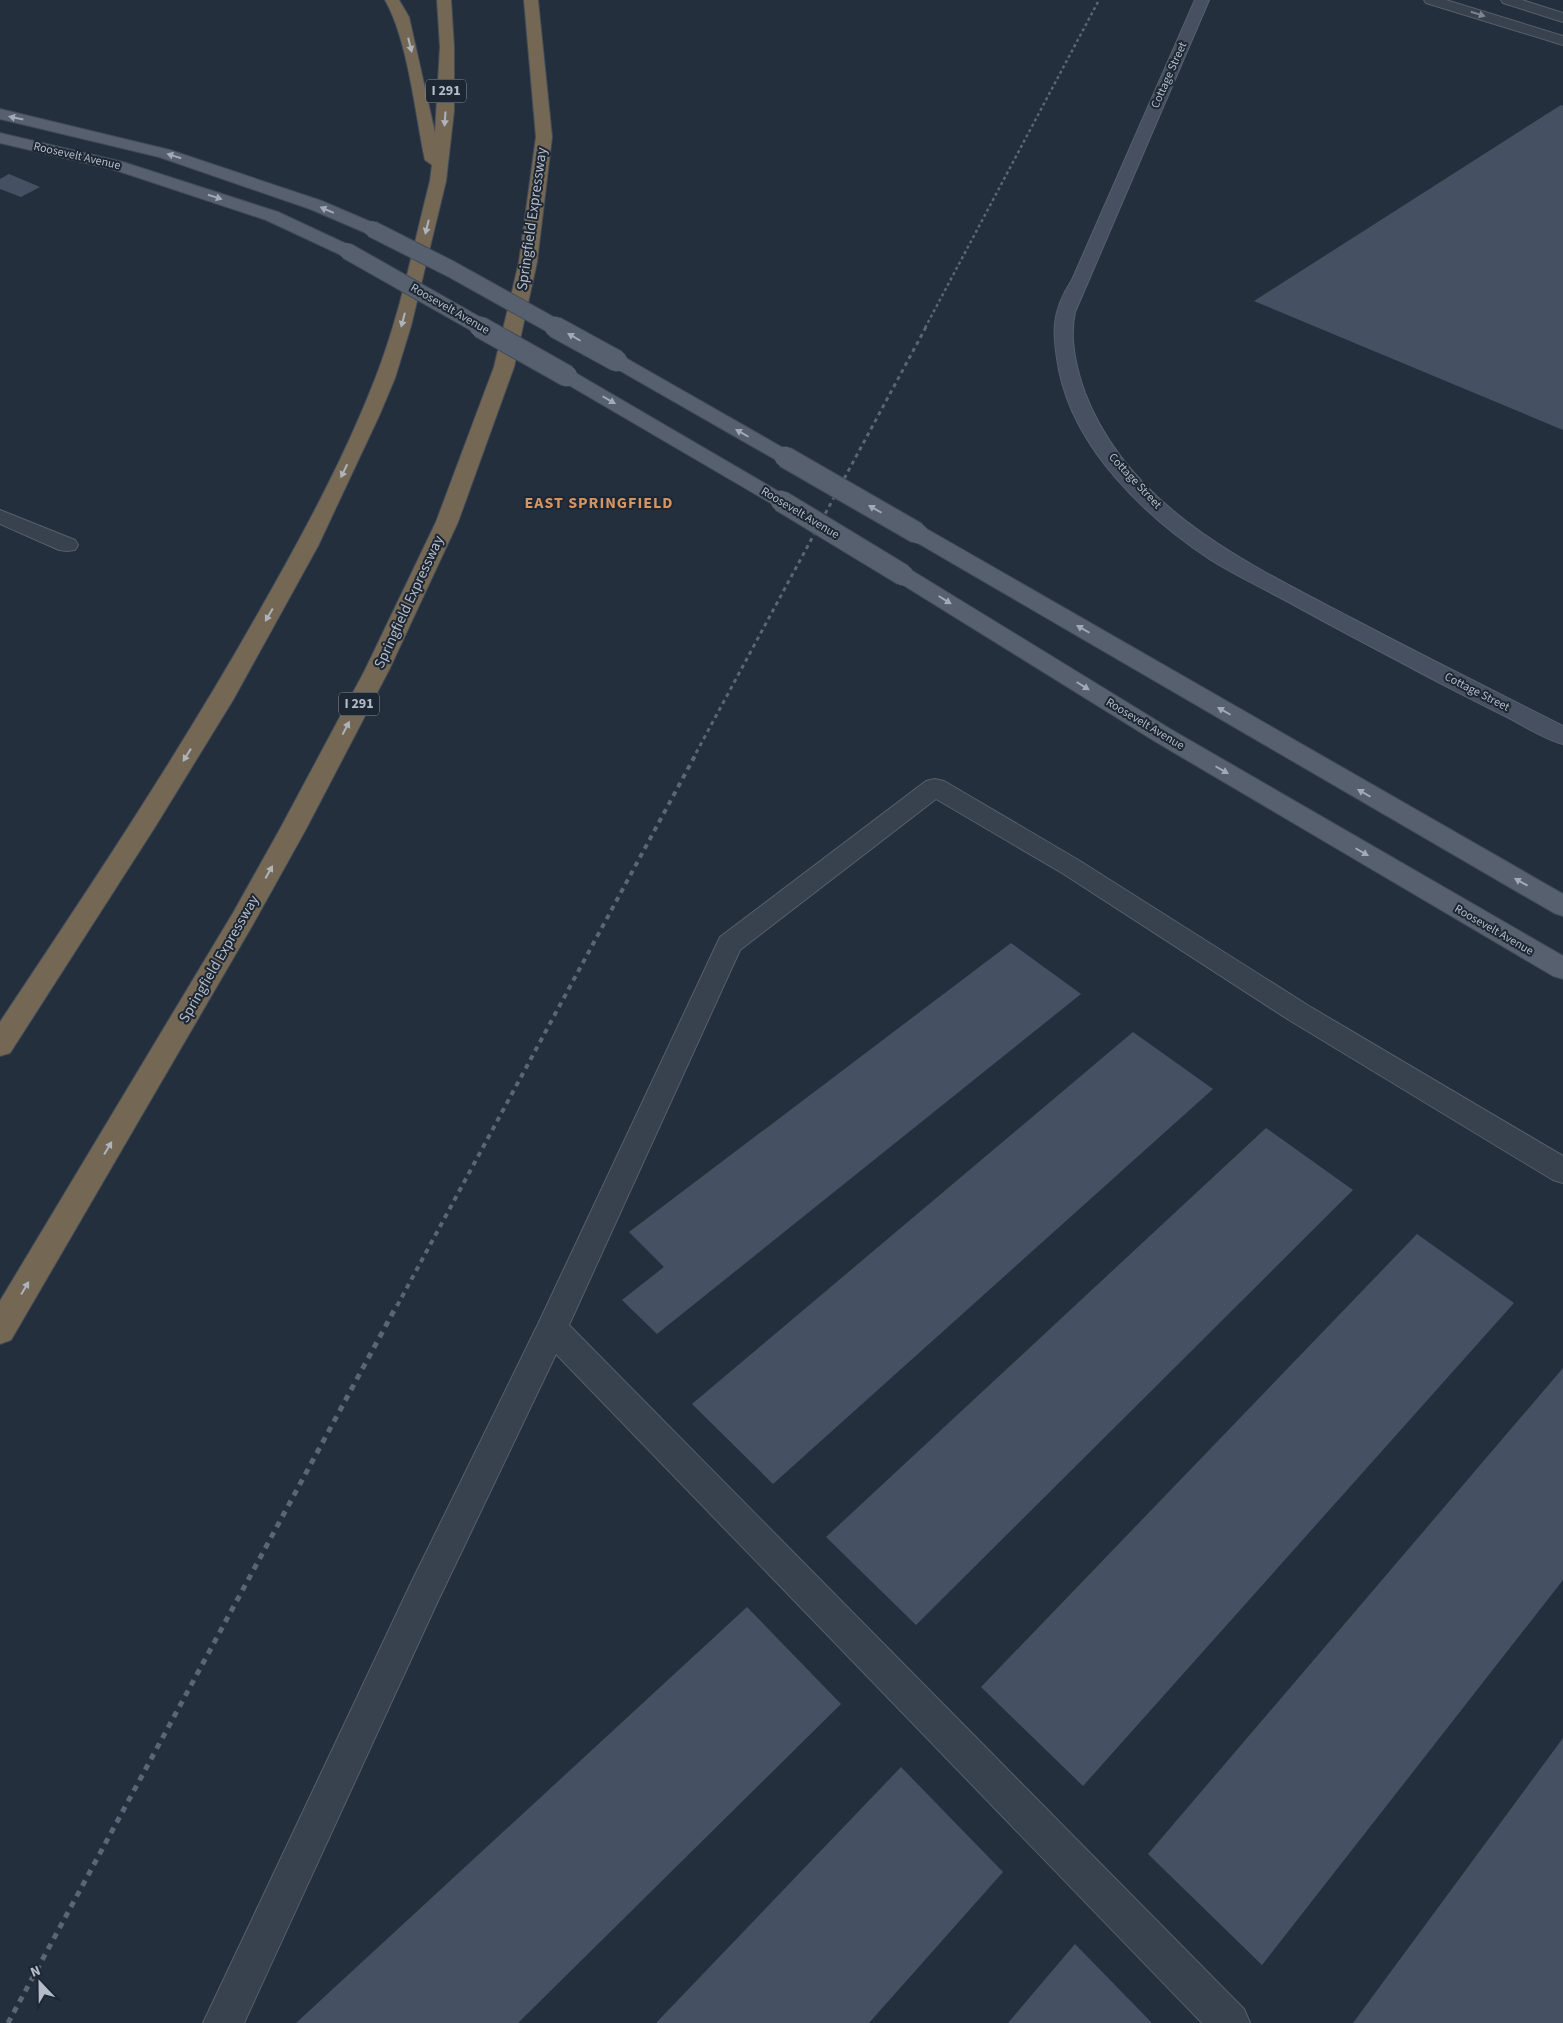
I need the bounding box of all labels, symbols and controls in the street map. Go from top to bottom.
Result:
one-way arrow [1470,11,1485,19]
one-way arrow [406,37,414,52]
street label: Cottage Street [1147,39,1191,111]
road number: I 291 [426,80,466,102]
one-way arrow [441,111,449,127]
one-way arrow [7,113,23,121]
street label: Roosevelt Avenue [32,138,122,174]
street label: Springfield Expressway [512,146,552,292]
one-way arrow [166,152,181,160]
one-way arrow [208,194,223,202]
one-way arrow [320,205,334,213]
one-way arrow [422,219,430,234]
street label: Roosevelt Avenue [407,279,493,339]
one-way arrow [399,312,407,327]
one-way arrow [568,333,581,342]
one-way arrow [603,396,616,405]
one-way arrow [735,429,750,437]
street label: Cottage Street [1105,449,1165,513]
one-way arrow [340,464,348,478]
street label: Roosevelt Avenue [758,483,842,543]
district label: EAST SPRINGFIELD [525,492,673,514]
one-way arrow [868,504,881,513]
street label: Springfield Expressway [369,532,449,672]
one-way arrow [938,596,951,605]
one-way arrow [265,608,274,621]
one-way arrow [1077,625,1090,634]
street label: Cottage Street [1441,668,1513,716]
one-way arrow [1076,681,1089,690]
road number: I 291 [339,692,379,716]
street label: Roosevelt Avenue [1103,694,1187,754]
one-way arrow [1216,707,1231,715]
one-way arrow [342,721,350,736]
one-way arrow [182,748,191,761]
one-way arrow [1214,766,1229,774]
one-way arrow [1358,788,1371,797]
one-way arrow [1355,848,1368,857]
one-way arrow [265,865,274,878]
one-way arrow [1514,877,1527,886]
street label: Springfield Expressway [174,891,264,1027]
street label: Roosevelt Avenue [1451,900,1537,960]
one-way arrow [103,1141,112,1154]
one-way arrow [20,1281,29,1294]
north arrow [15,1958,65,2008]
text: N [27,1961,44,1983]

